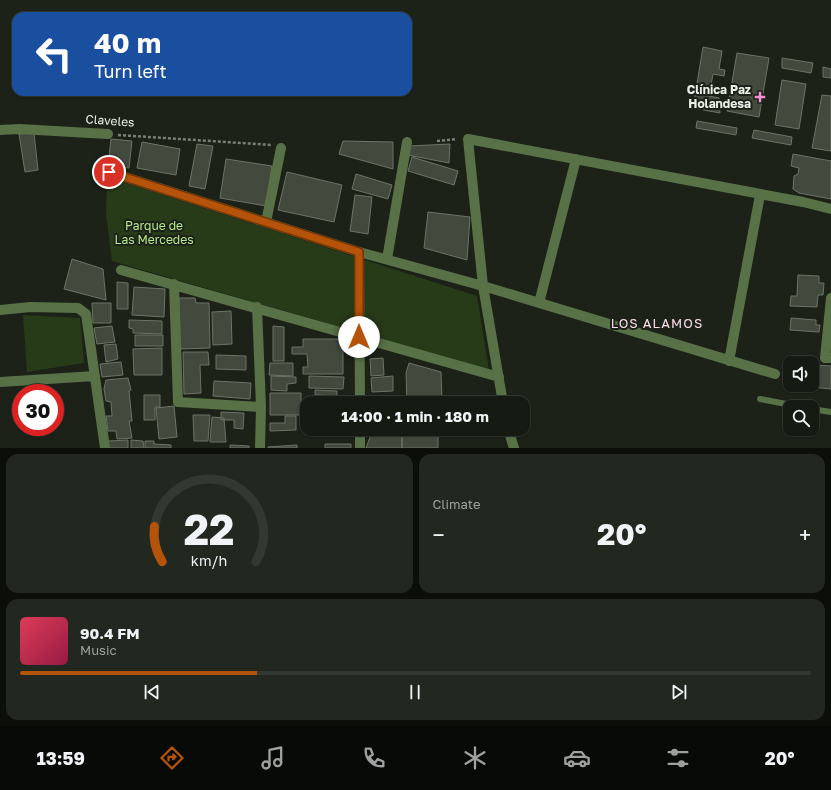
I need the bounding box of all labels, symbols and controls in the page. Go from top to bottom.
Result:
text: 40 m [94,26,161,59]
icon: left [28,28,80,80]
text: Turn left [94,60,167,82]
place label: Clínica Paz Holandesa [687,82,751,111]
marker: Clínica Paz Holandesa [754,91,766,103]
street label: Claveles [85,111,135,130]
pin [92,155,126,189]
icon: arrive [98,161,120,183]
park label: Parque de Las Mercedes [114,218,194,247]
district label: LOS ALAMOS [611,315,703,331]
position arrow [338,316,380,358]
map controls [783,356,819,436]
button: sound [783,356,819,392]
speed limit sign: 30 [12,384,64,436]
button: search [783,400,819,436]
text: 14:00 · 1 min · 180 m [341,407,489,425]
text: Climate [433,496,480,512]
text: 22 [184,503,235,553]
text: 20° [597,516,647,552]
text: − [433,521,445,548]
text: + [799,521,811,548]
text: km/h [191,551,227,568]
text: 90.4 FM [80,624,139,642]
text: Music [80,642,117,658]
icon: previous [141,681,163,703]
icon: pause [404,681,426,703]
icon: next [668,681,690,703]
icon: directions [158,744,186,772]
icon: music [259,744,287,772]
icon: phone [360,744,388,772]
icon: climate [461,744,489,772]
icon: car [563,744,591,772]
icon: filters [664,744,692,772]
text: 13:59 [37,747,85,769]
text: 20° [765,747,794,769]

